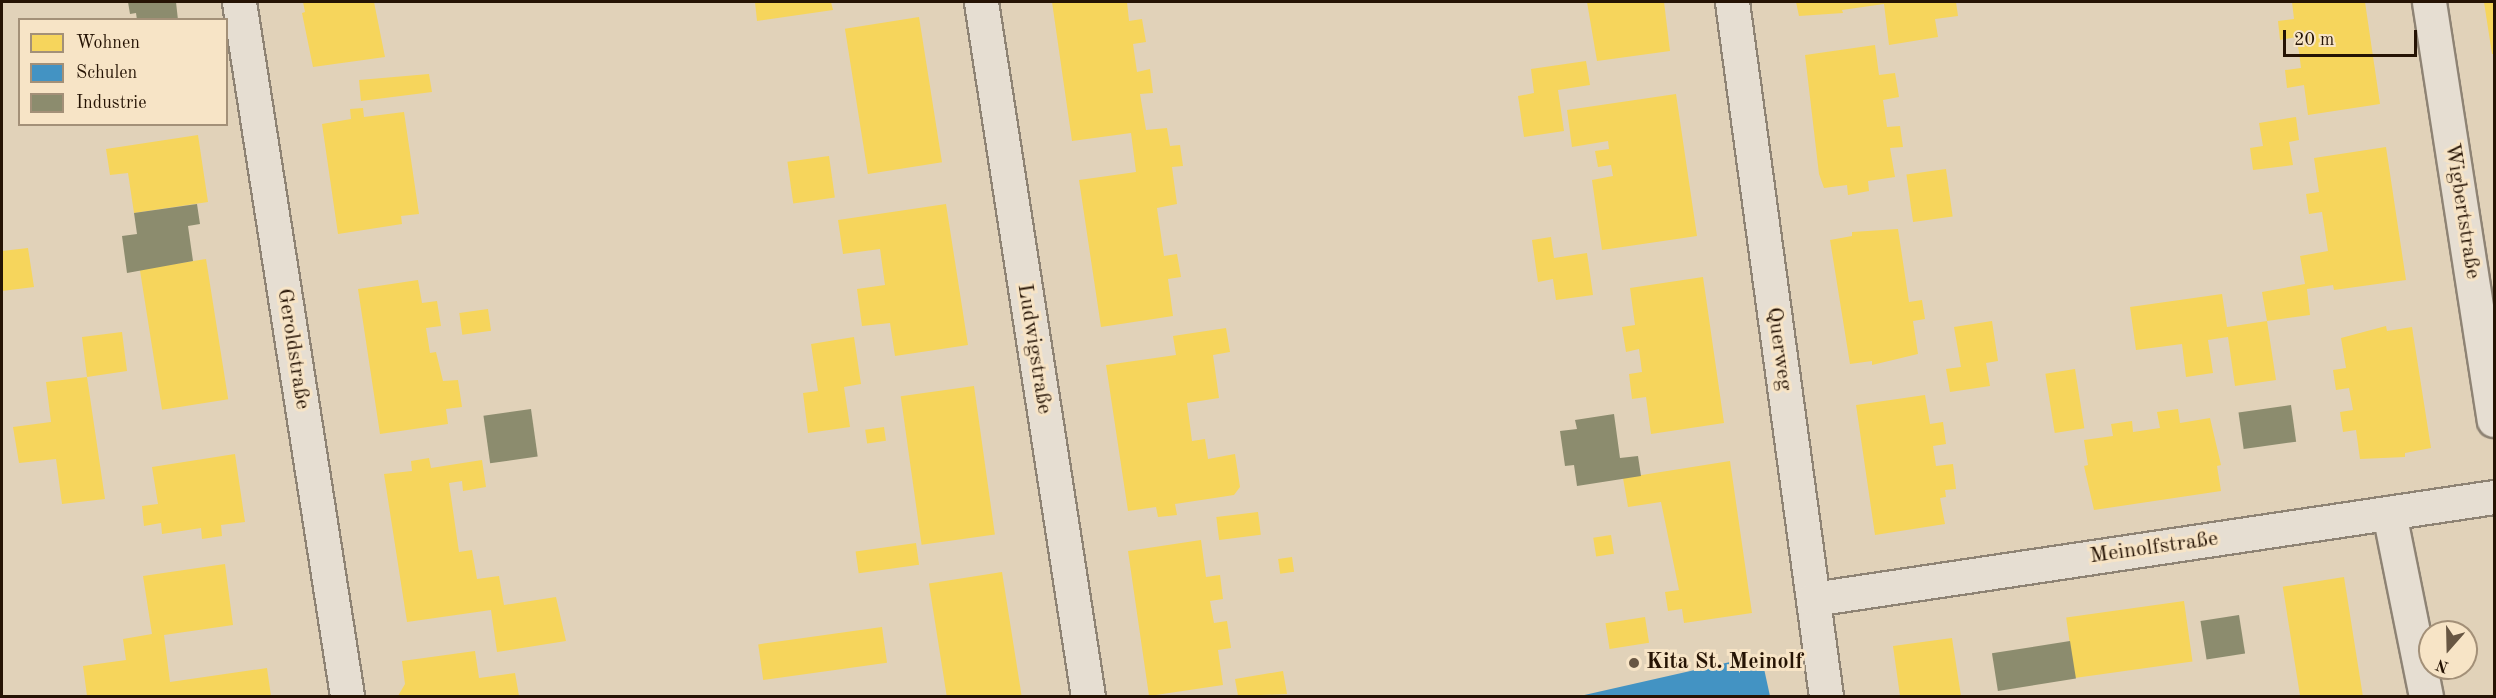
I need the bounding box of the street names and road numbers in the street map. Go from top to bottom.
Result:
street label: Wigbertstraße [2438,141,2486,281]
street label: Ludwigstraße [1011,282,1057,416]
street label: Geroldstraße [270,287,316,411]
street label: Querweg [1760,305,1798,393]
street label: Meinolfstraße [2088,526,2220,570]

